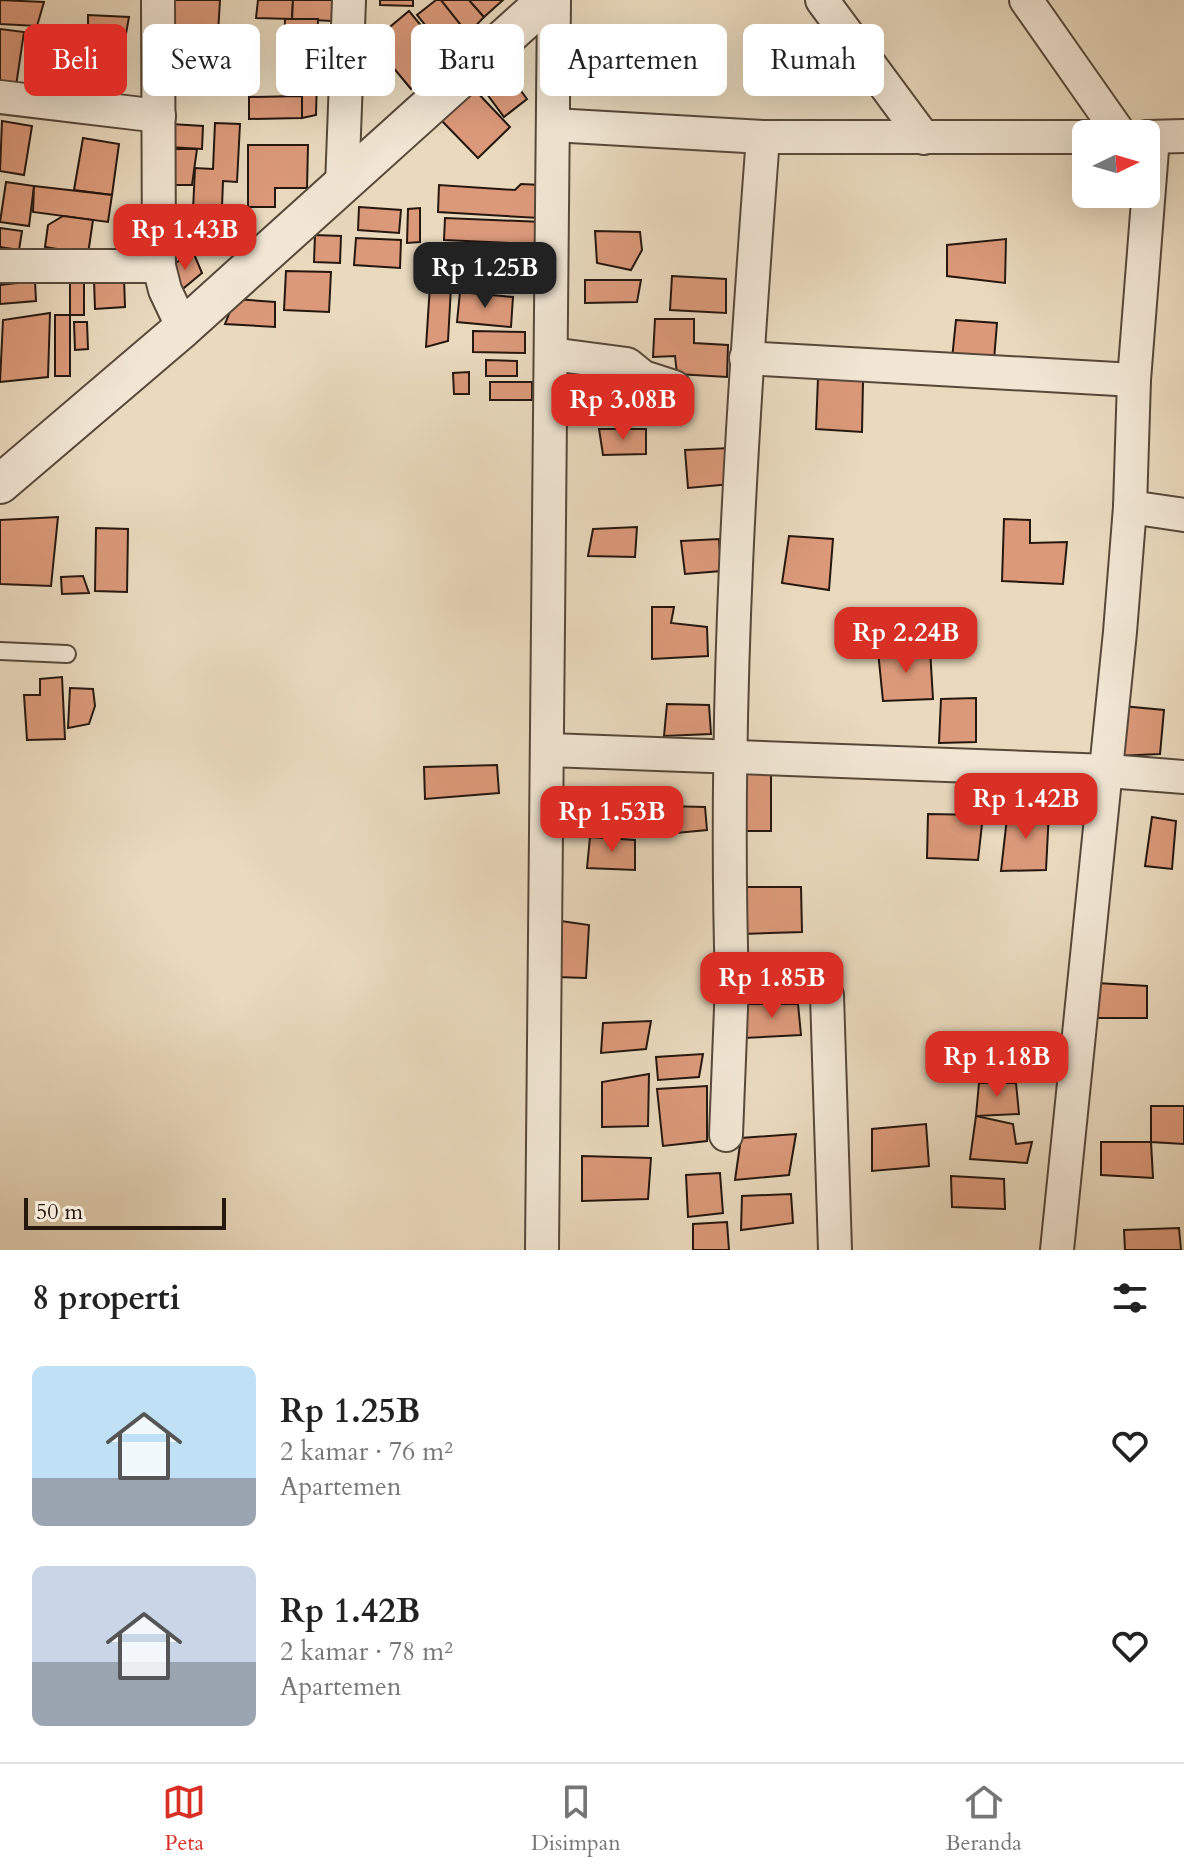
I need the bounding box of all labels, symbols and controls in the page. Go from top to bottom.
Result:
chip: Beli [24,24,127,96]
chip: Sewa [143,24,260,96]
chip: Filter [276,24,395,96]
chip: Baru [411,24,524,96]
chip: Apartemen [540,24,727,96]
chip: Rumah [743,24,884,96]
north arrow [1072,120,1160,208]
map controls [1072,120,1160,208]
pin: Rp 1.43B [102,204,268,272]
text: Rp 1.43B [131,212,239,247]
pin: Rp 1.25B [402,242,568,310]
text: Rp 1.25B [431,250,539,285]
pin: Rp 3.08B [540,374,706,442]
text: Rp 3.08B [569,382,677,417]
pin: Rp 2.24B [823,607,989,675]
text: Rp 2.24B [852,615,960,650]
pin: Rp 1.42B [943,773,1109,841]
text: Rp 1.42B [972,781,1080,816]
pin: Rp 1.53B [529,786,695,854]
text: Rp 1.53B [558,794,666,829]
pin: Rp 1.85B [689,952,855,1020]
text: Rp 1.85B [718,960,826,995]
pin: Rp 1.18B [914,1031,1080,1099]
text: Rp 1.18B [943,1039,1051,1074]
scale bar [24,1194,226,1230]
text: 50 m [36,1197,83,1227]
text: 8 properti [32,1275,180,1321]
icon: filters [1108,1276,1152,1320]
text: Rp 1.25B [280,1388,420,1434]
icon: home [96,1398,192,1494]
icon: heart [1108,1424,1152,1468]
text: 2 kamar · 76 m² [280,1434,453,1469]
text: Apartemen [280,1469,402,1504]
text: Rp 1.42B [280,1588,420,1634]
icon: home [96,1598,192,1694]
icon: heart [1108,1624,1152,1668]
text: 2 kamar · 78 m² [280,1634,453,1669]
text: Apartemen [280,1669,402,1704]
tab: Peta [162,1780,206,1858]
tab: Disimpan [531,1780,621,1858]
tab: Beranda [945,1780,1022,1858]

